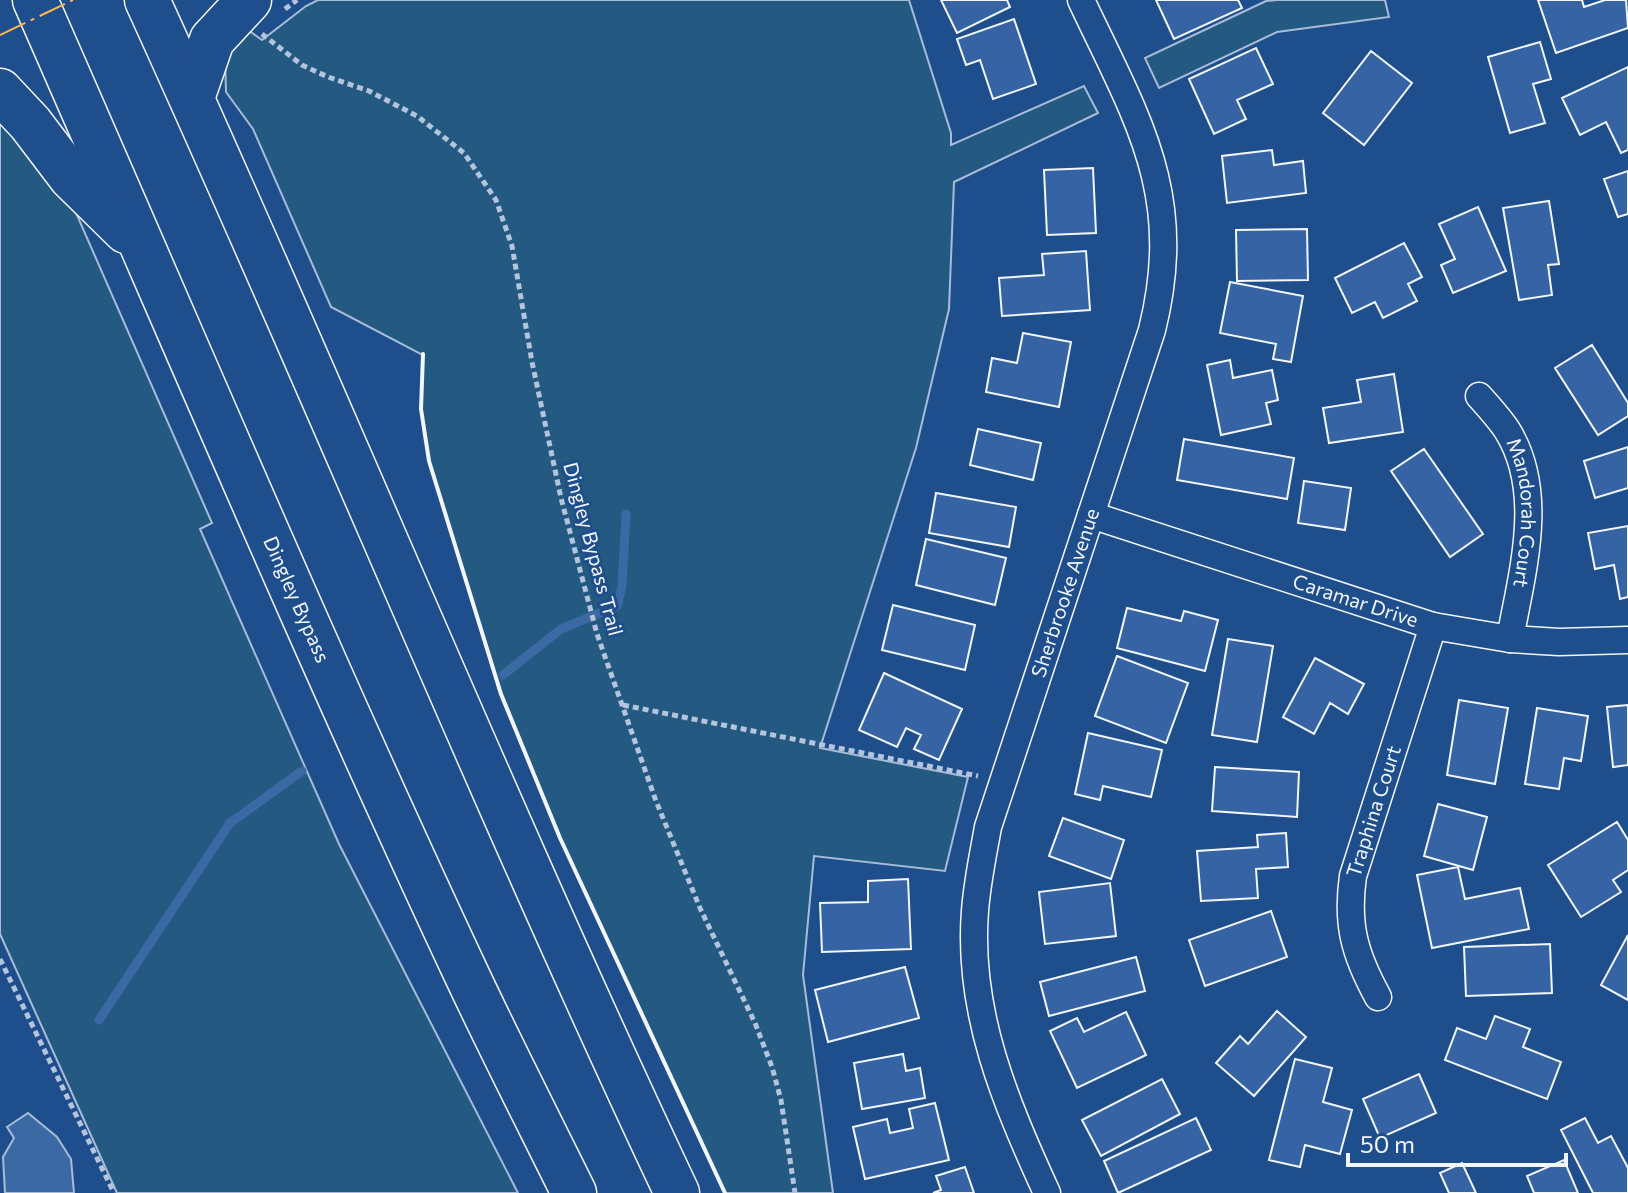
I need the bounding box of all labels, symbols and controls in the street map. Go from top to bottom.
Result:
street label: Mandorah Court [1502,434,1541,589]
street label: Dingley Bypass Trail [559,459,629,638]
street label: Sherbrooke Avenue [1025,505,1103,680]
street label: Dingley Bypass [259,532,336,666]
street label: Caramar Drive [1290,568,1422,631]
street label: Traphina Court [1340,742,1405,880]
scale bar [1348,1117,1566,1167]
text: 50 m [1360,1129,1415,1158]

